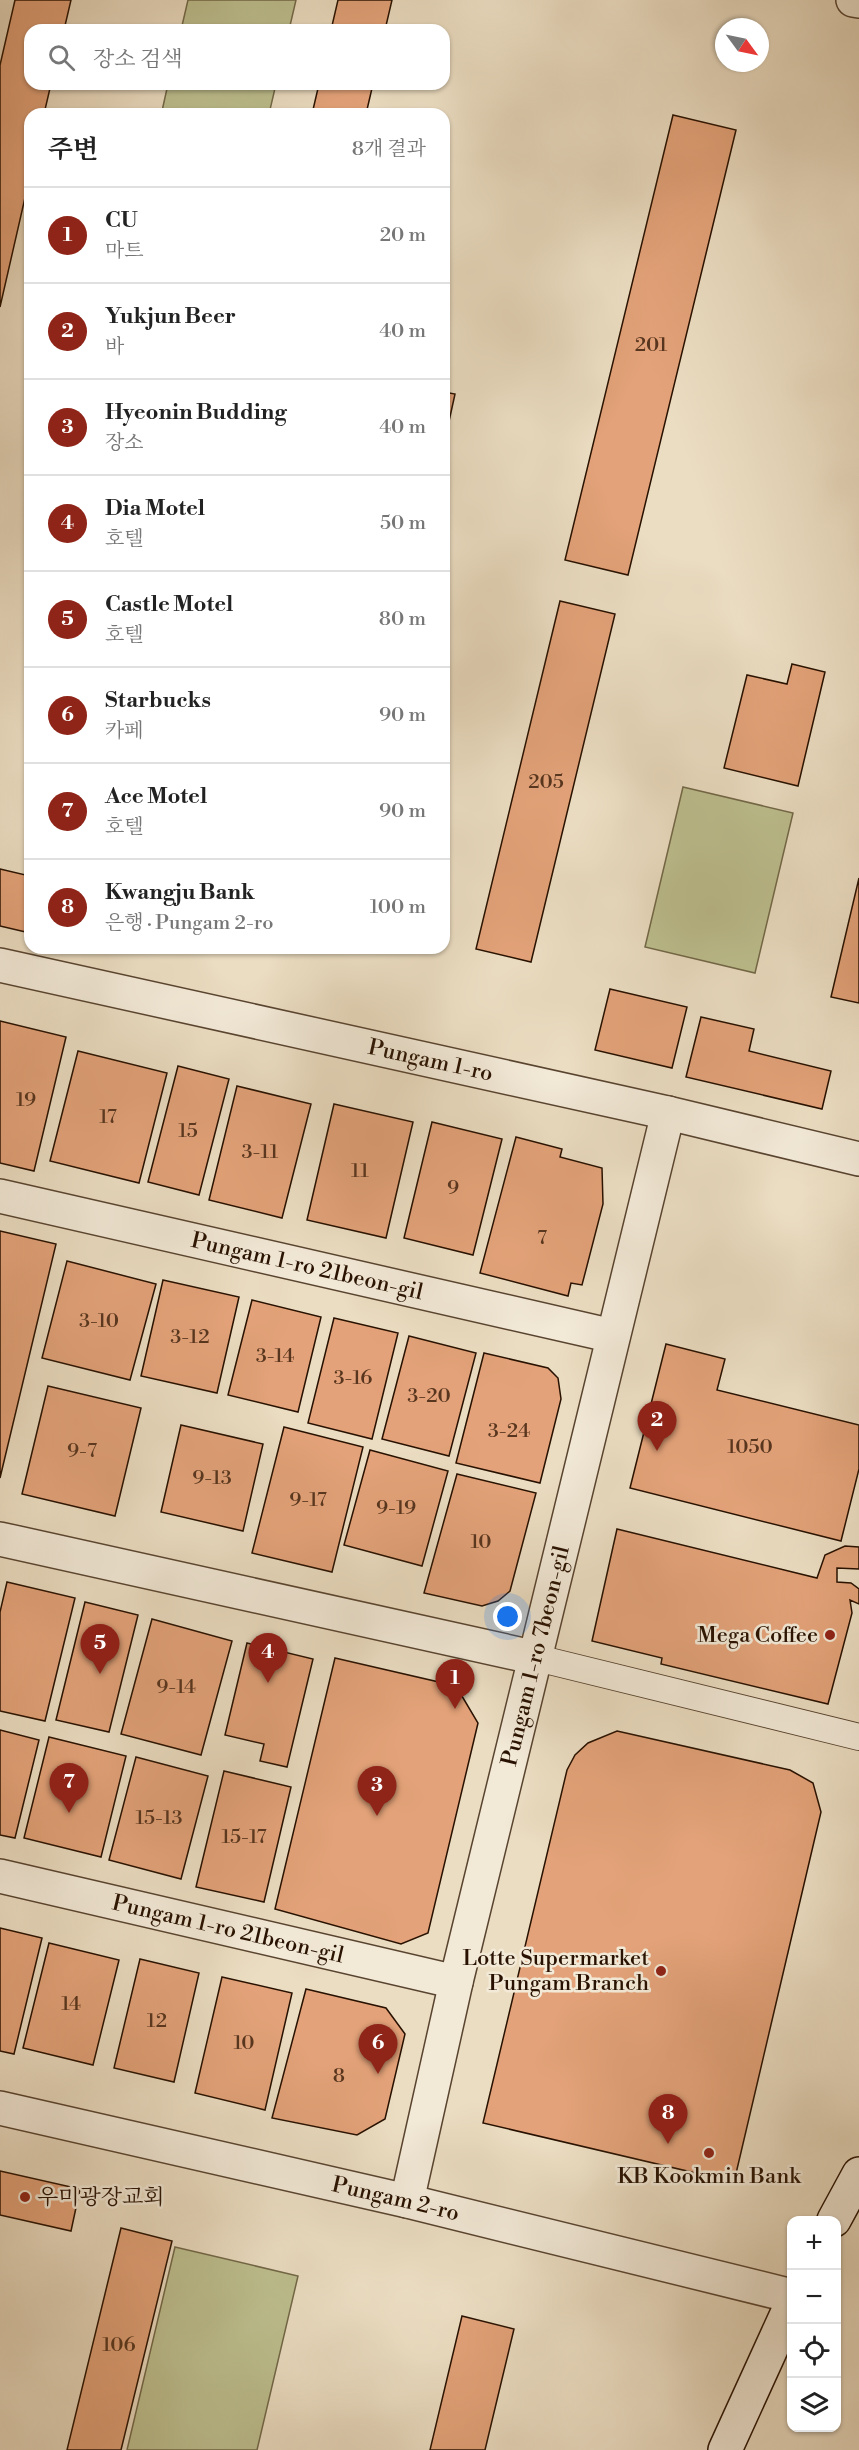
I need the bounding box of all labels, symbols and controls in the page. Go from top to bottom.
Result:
north arrow [715,18,769,72]
search box [24,24,450,90]
icon: search [45,41,78,74]
text: 장소 검색 [93,46,183,73]
text: 주변 [48,134,98,166]
text: 8개 결과 [352,137,426,162]
text: CU [105,207,138,234]
text: 1 [63,223,72,248]
text: 20 m [380,223,426,248]
text: 마트 [105,239,144,264]
text: Yukjun Beer [105,303,236,330]
text: 2 [61,319,74,344]
text: 40 m [379,319,426,344]
house number: 201 [635,333,668,358]
text: 바 [105,335,124,360]
text: Hyeonin Budding [105,399,287,426]
text: 3 [61,415,74,440]
text: 40 m [379,415,426,440]
text: 장소 [105,431,144,456]
text: Dia Motel [105,495,205,522]
text: 4 [61,511,74,536]
text: 50 m [380,511,426,536]
text: 호텔 [105,527,144,552]
text: Castle Motel [105,591,233,618]
text: 5 [61,607,74,632]
text: 80 m [379,607,426,632]
text: 호텔 [105,623,144,648]
text: Starbucks [105,687,211,714]
text: 6 [61,703,74,728]
text: 90 m [379,703,426,728]
text: 카페 [105,719,144,744]
house number: 205 [528,770,564,795]
text: Ace Motel [105,783,207,810]
text: 7 [62,799,73,824]
text: 90 m [379,799,426,824]
text: 호텔 [105,815,144,840]
text: Kwangju Bank [105,879,255,906]
text: 8 [61,895,74,920]
text: 100 m [370,895,426,920]
text: 은행 · Pungam 2-ro [105,911,273,936]
street label: Pungam 1-ro [366,1033,496,1087]
house number: 19 [16,1088,36,1113]
house number: 17 [99,1105,117,1130]
house number: 15 [178,1119,198,1144]
house number: 3-11 [242,1140,279,1165]
house number: 11 [351,1159,369,1184]
house number: 9 [447,1176,459,1201]
house number: 7 [537,1226,547,1251]
street label: Pungam 1-ro 21beon-gil [189,1227,426,1306]
house number: 3-10 [79,1309,119,1334]
house number: 3-12 [170,1325,210,1350]
house number: 3-14 [256,1344,294,1369]
house number: 3-16 [334,1366,372,1391]
house number: 3-20 [407,1384,451,1409]
pin: 2 [638,1402,676,1451]
house number: 3-24 [488,1419,530,1444]
house number: 1050 [727,1435,773,1460]
house number: 9-7 [67,1439,97,1464]
house number: 9-13 [192,1466,232,1491]
house number: 9-17 [289,1488,327,1513]
house number: 9-19 [376,1496,416,1521]
house number: 10 [470,1530,492,1555]
street label: Pungam 1-ro 7beon-gil [496,1543,576,1769]
your location [493,1602,522,1631]
place label: Mega Coffee [697,1622,818,1649]
pin: 5 [80,1624,120,1674]
marker: Mega Coffee [823,1628,837,1642]
pin: 4 [248,1634,288,1683]
pin: 1 [436,1660,474,1709]
house number: 9-14 [156,1675,196,1700]
pin: 7 [50,1764,88,1813]
pin: 3 [358,1766,397,1816]
house number: 15-13 [135,1806,183,1831]
house number: 15-17 [221,1825,267,1850]
street label: Pungam 1-ro 21beon-gil [109,1889,347,1969]
place label: Lotte Supermarket Pungam Branch [462,1945,649,1997]
marker: Lotte Supermarket Pungam Branch [654,1964,668,1978]
house number: 14 [61,1992,81,2017]
house number: 12 [147,2009,167,2034]
pin: 6 [358,2024,398,2074]
house number: 10 [233,2031,255,2056]
house number: 8 [333,2064,345,2089]
pin: 8 [648,2094,688,2144]
marker: KB Kookmin Bank [702,2146,716,2160]
place label: KB Kookmin Bank [617,2163,802,2190]
street label: Pungam 2-ro [329,2171,462,2227]
place label: 우미광장교회 [37,2184,165,2211]
marker: 우미광장교회 [18,2190,32,2204]
map controls [787,2216,841,2432]
button: + [787,2216,841,2270]
button: − [787,2270,841,2324]
button: locate [787,2324,841,2378]
house number: 106 [102,2333,136,2358]
button: layers [787,2378,841,2432]

